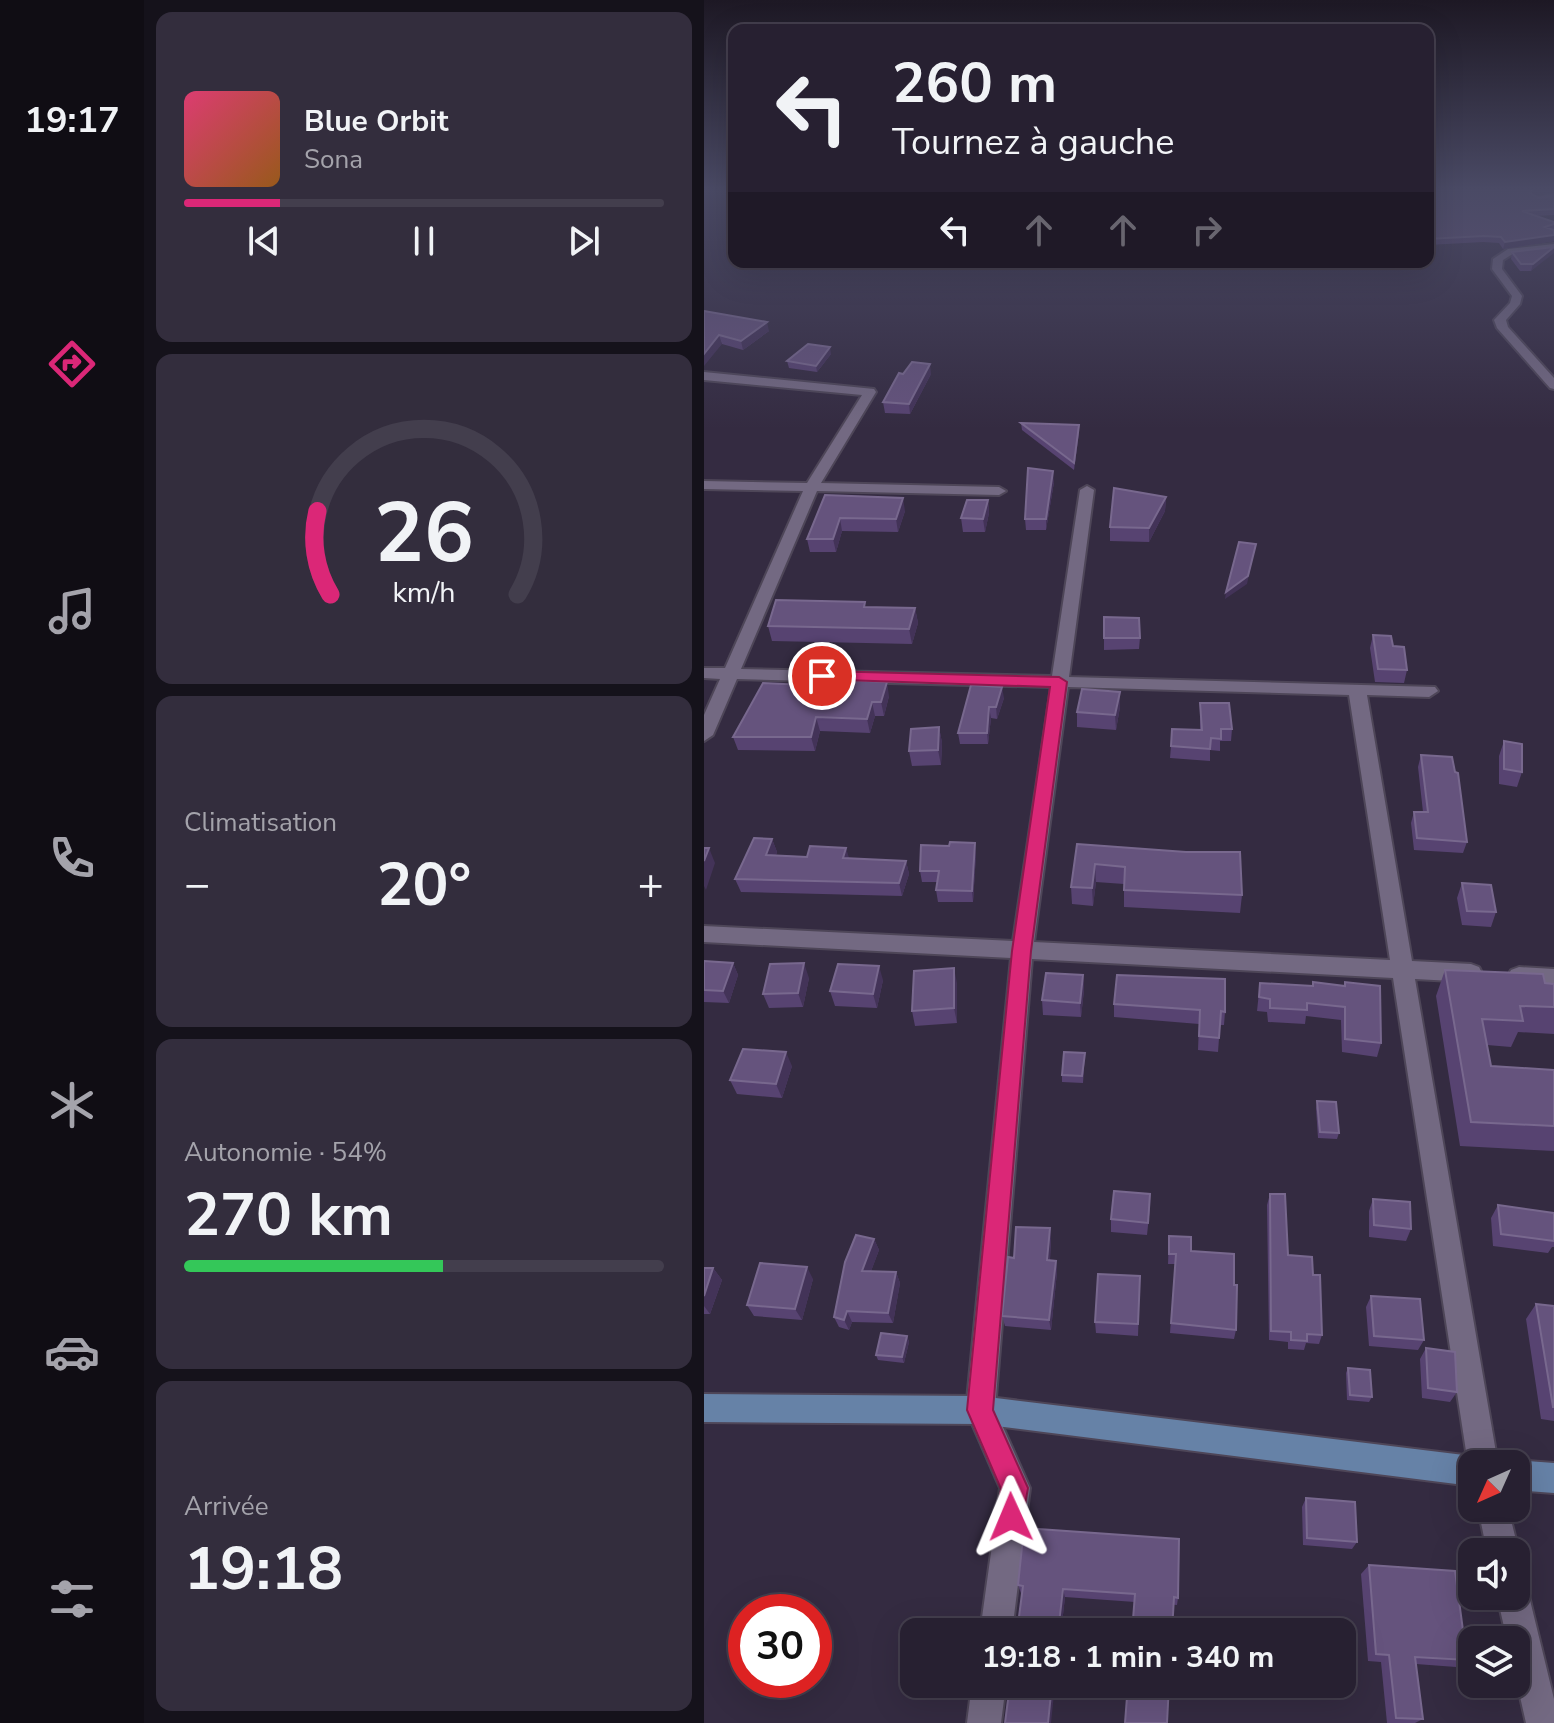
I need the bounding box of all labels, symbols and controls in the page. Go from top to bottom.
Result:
text: 260 m [892,45,1057,122]
icon: left [760,56,864,160]
text: 19:17 [24,96,120,145]
text: Blue Orbit [304,101,448,142]
text: Tournez à gauche [892,118,1174,167]
text: Sona [304,142,363,177]
icon: left [933,208,977,252]
icon: ahead [1017,208,1061,252]
icon: ahead [1101,208,1145,252]
icon: right [1185,208,1229,252]
icon: previous [242,219,286,263]
icon: pause [402,219,446,263]
icon: next [562,219,606,263]
icon: directions [44,336,100,392]
text: 26 [374,477,474,590]
text: km/h [393,573,455,612]
icon: music [44,583,100,639]
pin [788,642,856,710]
icon: arrive [800,654,844,698]
text: Climatisation [184,805,337,840]
icon: phone [44,830,100,886]
text: 20° [377,844,471,926]
text: − [184,855,210,915]
text: + [638,855,664,915]
icon: climate [44,1077,100,1133]
text: Autonomie · 54% [184,1135,387,1170]
text: 270 km [184,1174,393,1256]
icon: car [44,1324,100,1380]
north arrow [1458,1450,1530,1522]
map controls [1458,1450,1530,1698]
position arrow [969,1475,1053,1559]
text: Arrivée [184,1489,268,1524]
text: 19:18 [184,1528,343,1610]
button: sound [1458,1538,1530,1610]
icon: filters [44,1571,100,1627]
speed limit sign: 30 [728,1594,832,1698]
button: layers [1458,1626,1530,1698]
text: 19:18 · 1 min · 340 m [982,1637,1274,1678]

